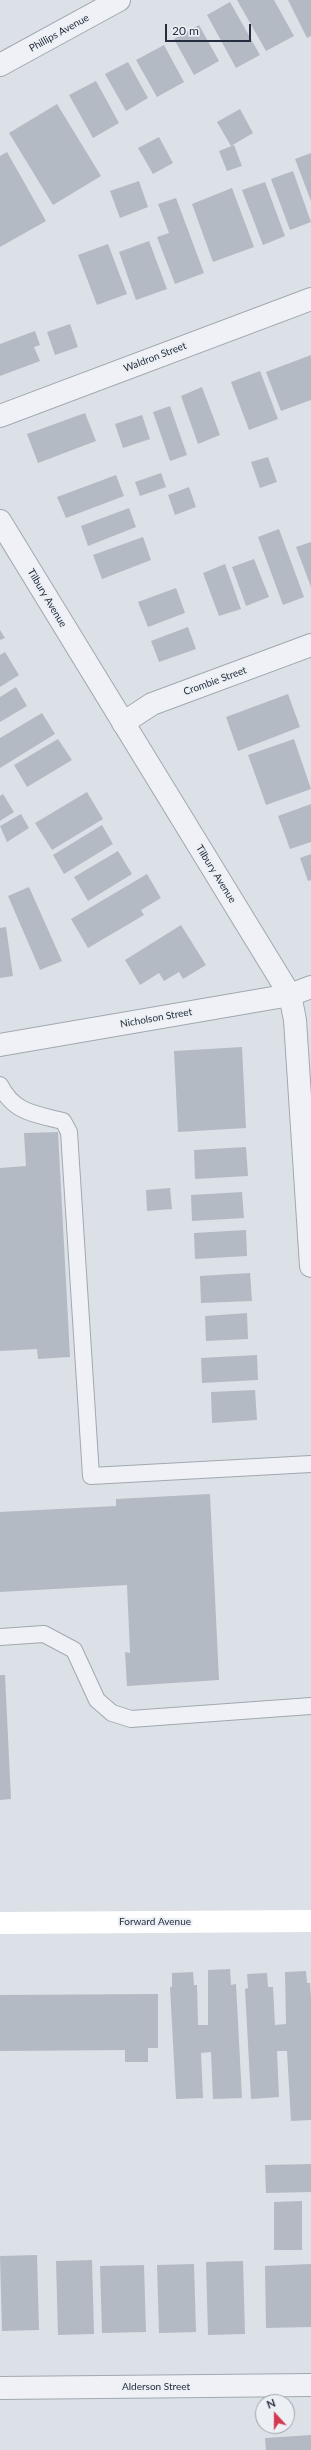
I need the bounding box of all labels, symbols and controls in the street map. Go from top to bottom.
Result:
street label: Phillips Avenue [27,12,91,54]
scale bar [167,16,253,42]
text: 20 m [172,23,199,38]
street label: Waldron Street [122,340,188,374]
street label: Tilbury Avenue [25,567,69,629]
street label: Crombie Street [182,664,248,698]
street label: Tilbury Avenue [193,843,239,905]
street label: Nicholson Street [119,1006,193,1030]
street label: Forward Avenue [119,1916,191,1928]
street label: Alderson Street [122,2381,190,2393]
north arrow [255,2394,295,2434]
text: N [265,2396,277,2411]

